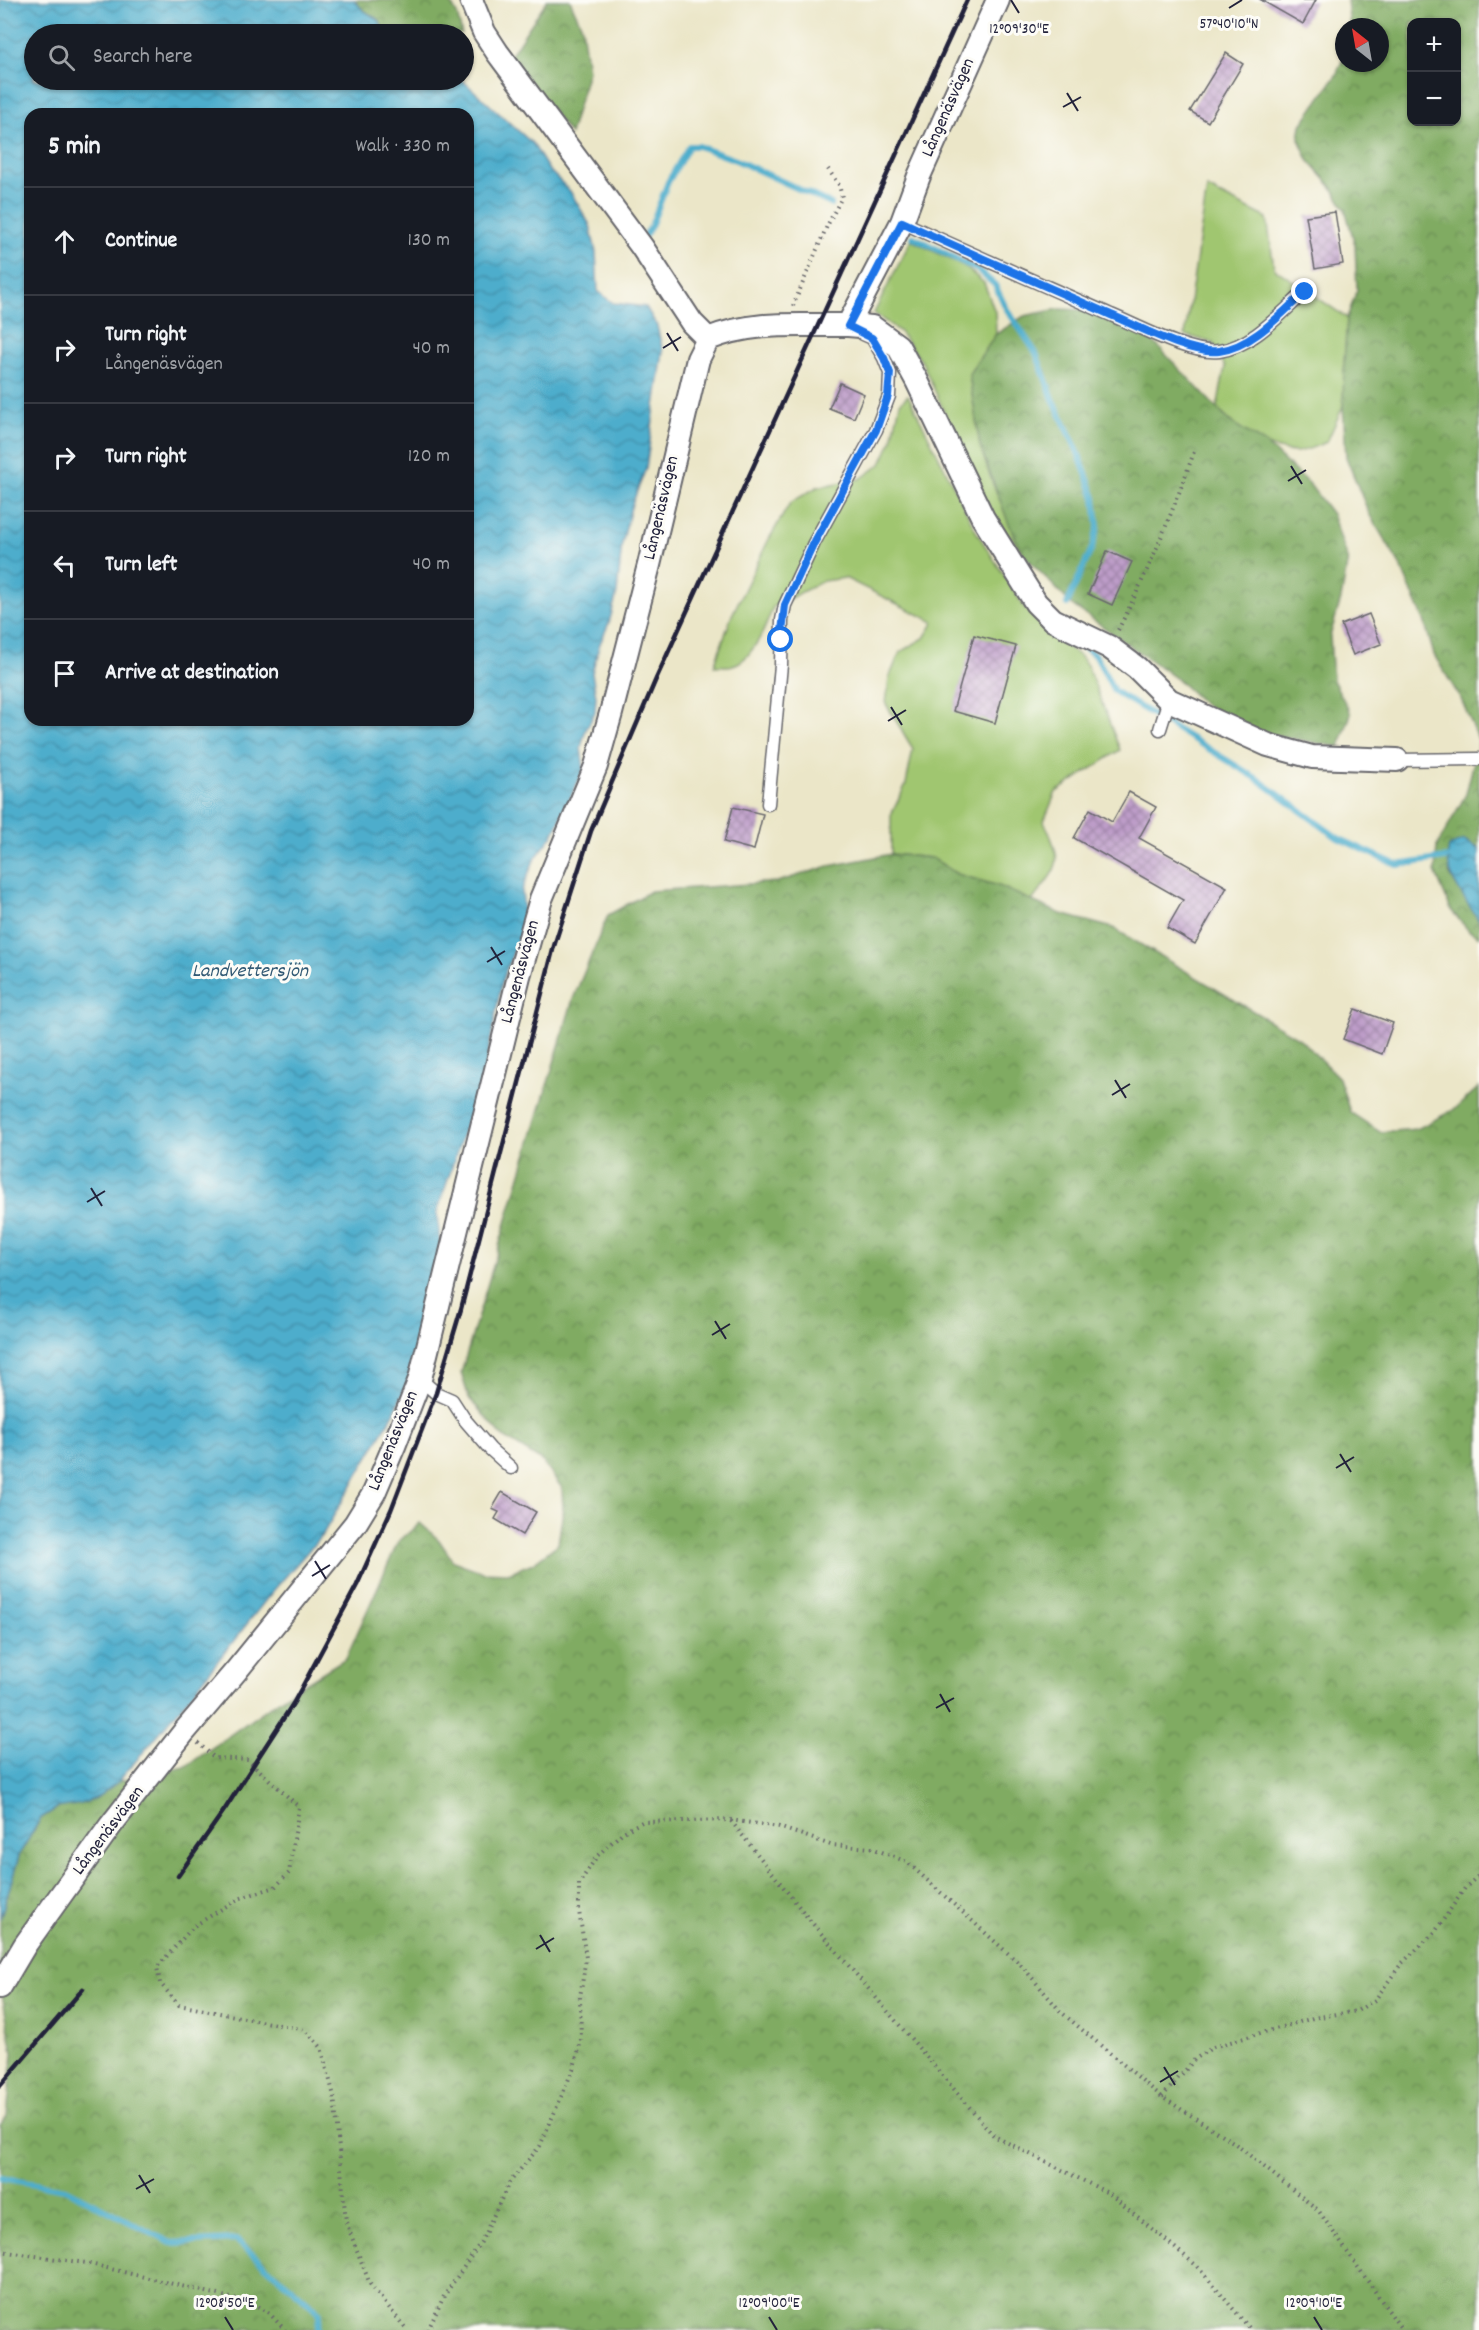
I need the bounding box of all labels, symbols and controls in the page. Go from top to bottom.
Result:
text: 57°40'10"N [1199,14,1259,36]
north arrow [1335,18,1389,72]
map controls [1407,18,1461,126]
button: + [1407,18,1461,72]
text: 12°09'30"E [989,19,1049,41]
search box [24,24,474,90]
icon: search [45,41,78,74]
text: Search here [93,42,192,73]
street label: Långenäsvägen [916,55,982,161]
button: − [1407,72,1461,126]
text: 5 min [48,129,101,166]
text: Walk · 330 m [355,133,450,161]
icon: ahead [48,225,81,258]
text: Continue [105,226,177,257]
text: 130 m [408,227,450,255]
route end [1291,278,1317,304]
text: Turn right [105,320,187,351]
icon: right [48,333,81,366]
text: 40 m [412,335,450,363]
text: Långenäsvägen [105,351,223,379]
icon: right [48,441,81,474]
text: Turn right [105,442,187,473]
text: 120 m [408,443,450,471]
street label: Långenäsvägen [638,454,686,562]
icon: left [48,549,81,582]
text: Turn left [105,550,177,581]
text: 40 m [412,551,450,579]
route start [767,626,793,652]
icon: arrive [48,657,81,690]
text: Arrive at destination [105,658,279,689]
street label: Långenäsvägen [495,918,547,1026]
water label: Landvettersjön [192,958,309,986]
street label: Långenäsvägen [363,1387,425,1495]
street label: Långenäsvägen [67,1781,151,1881]
text: 12°08'50"E [195,2293,255,2315]
text: 12°09'00"E [738,2293,800,2315]
text: 12°09'10"E [1286,2293,1342,2315]

